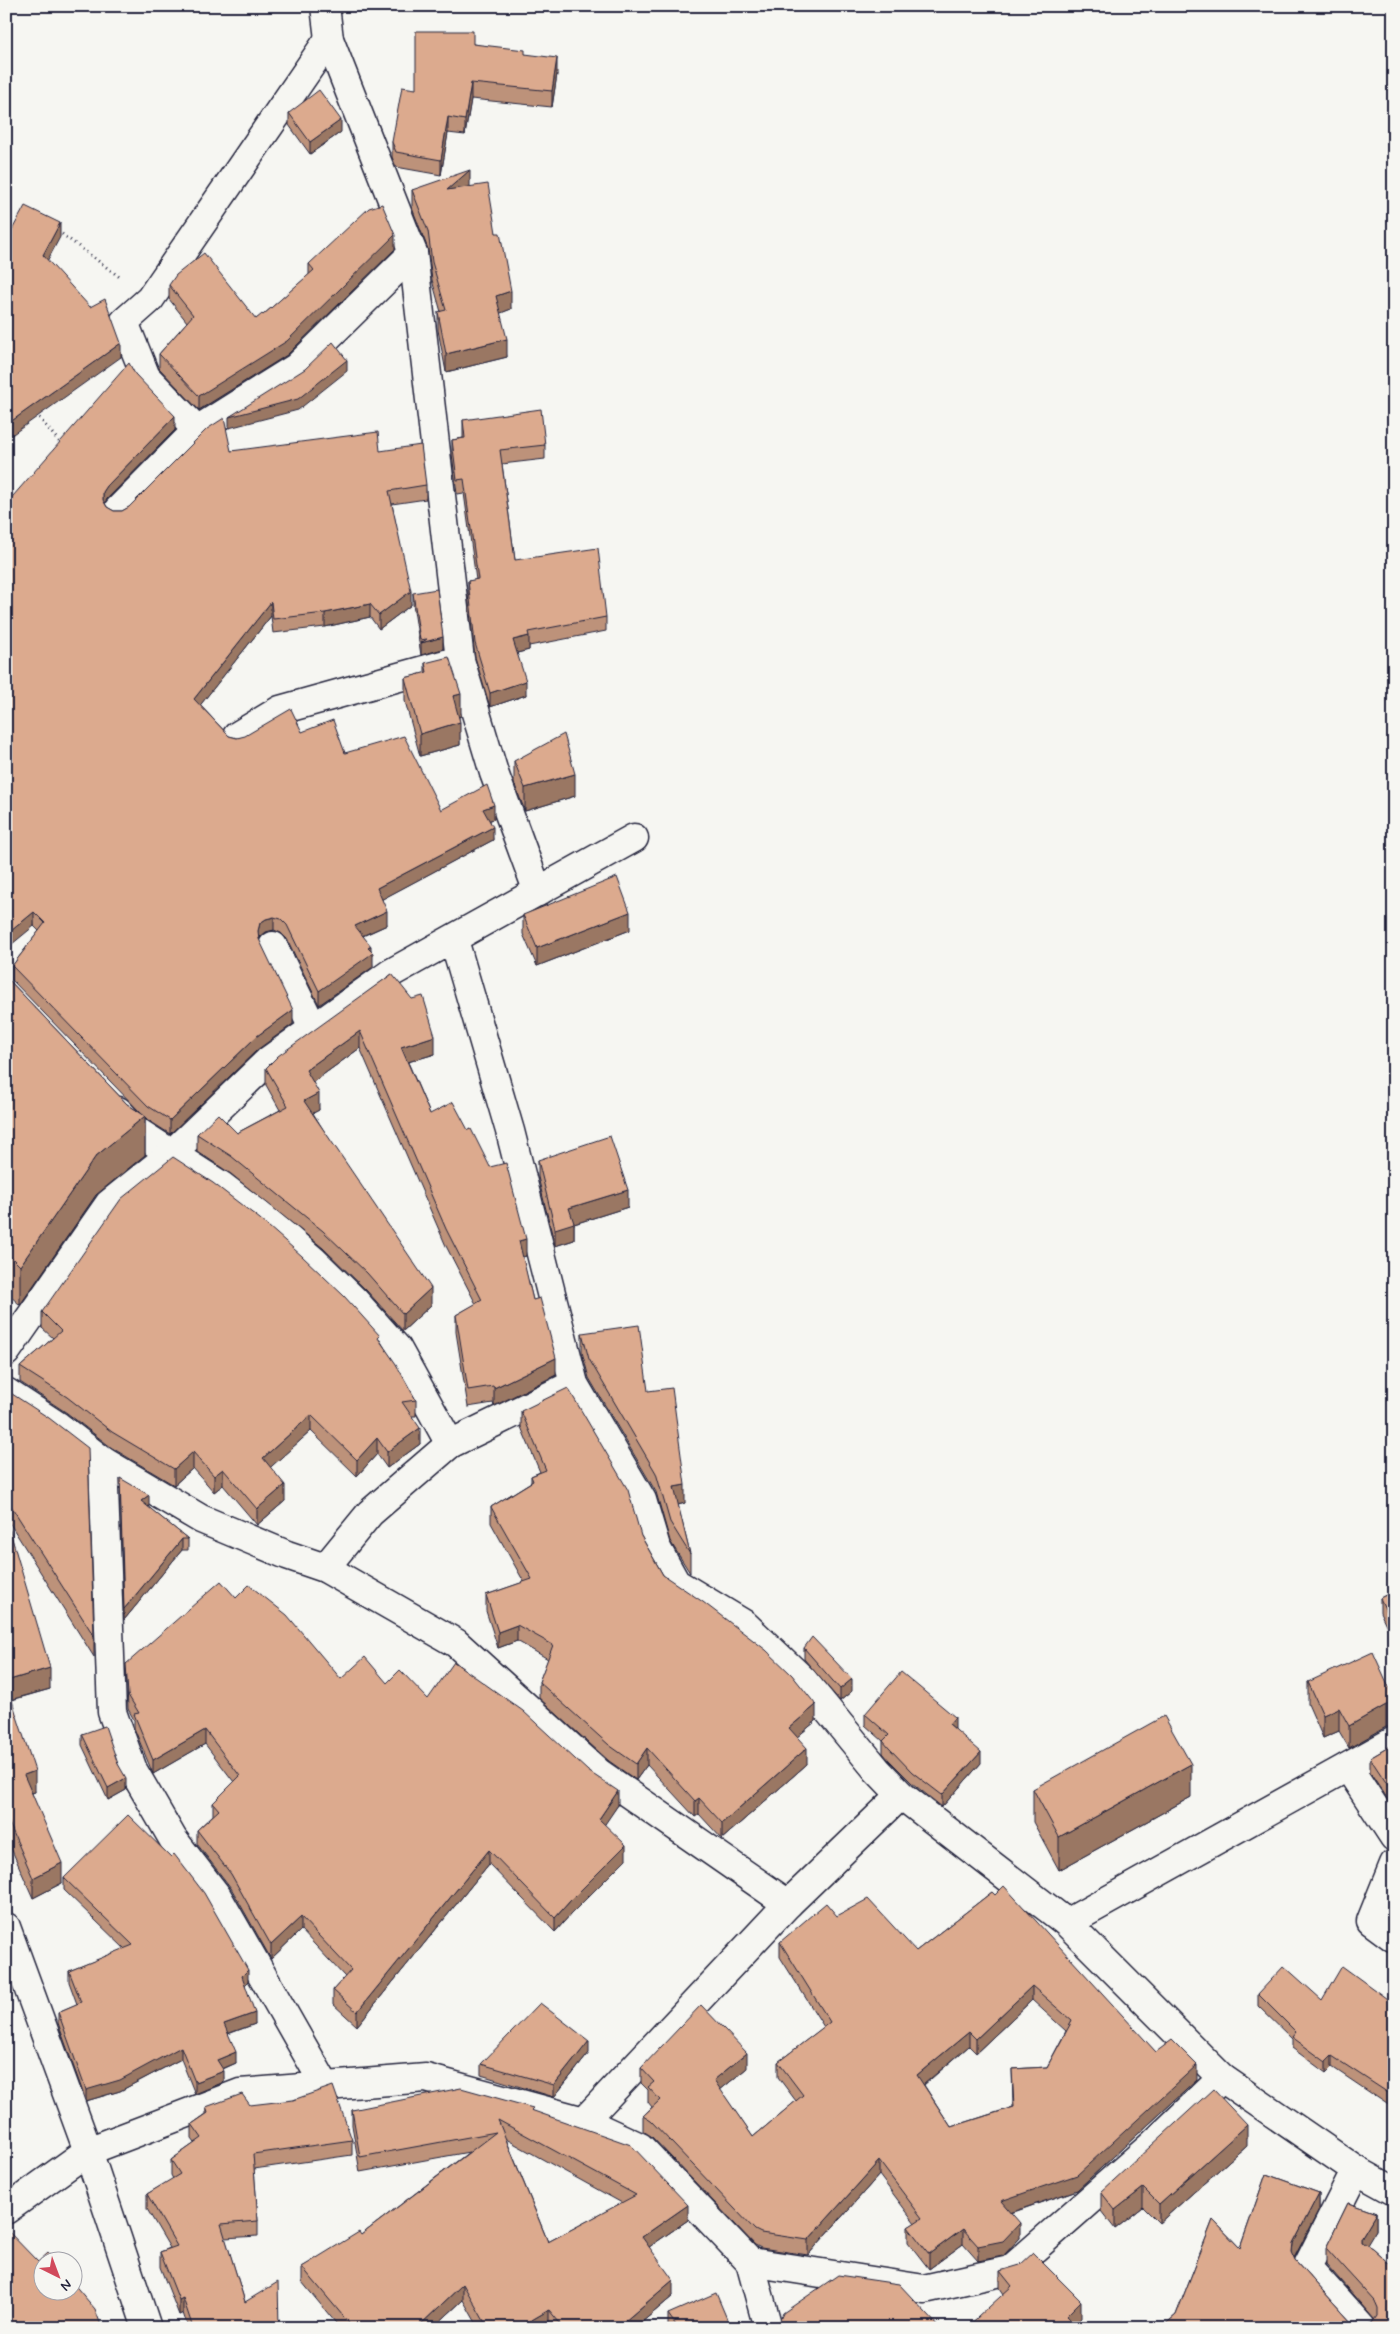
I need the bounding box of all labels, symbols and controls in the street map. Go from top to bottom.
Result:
north arrow [32,2252,82,2302]
text: N [57,2275,76,2295]

